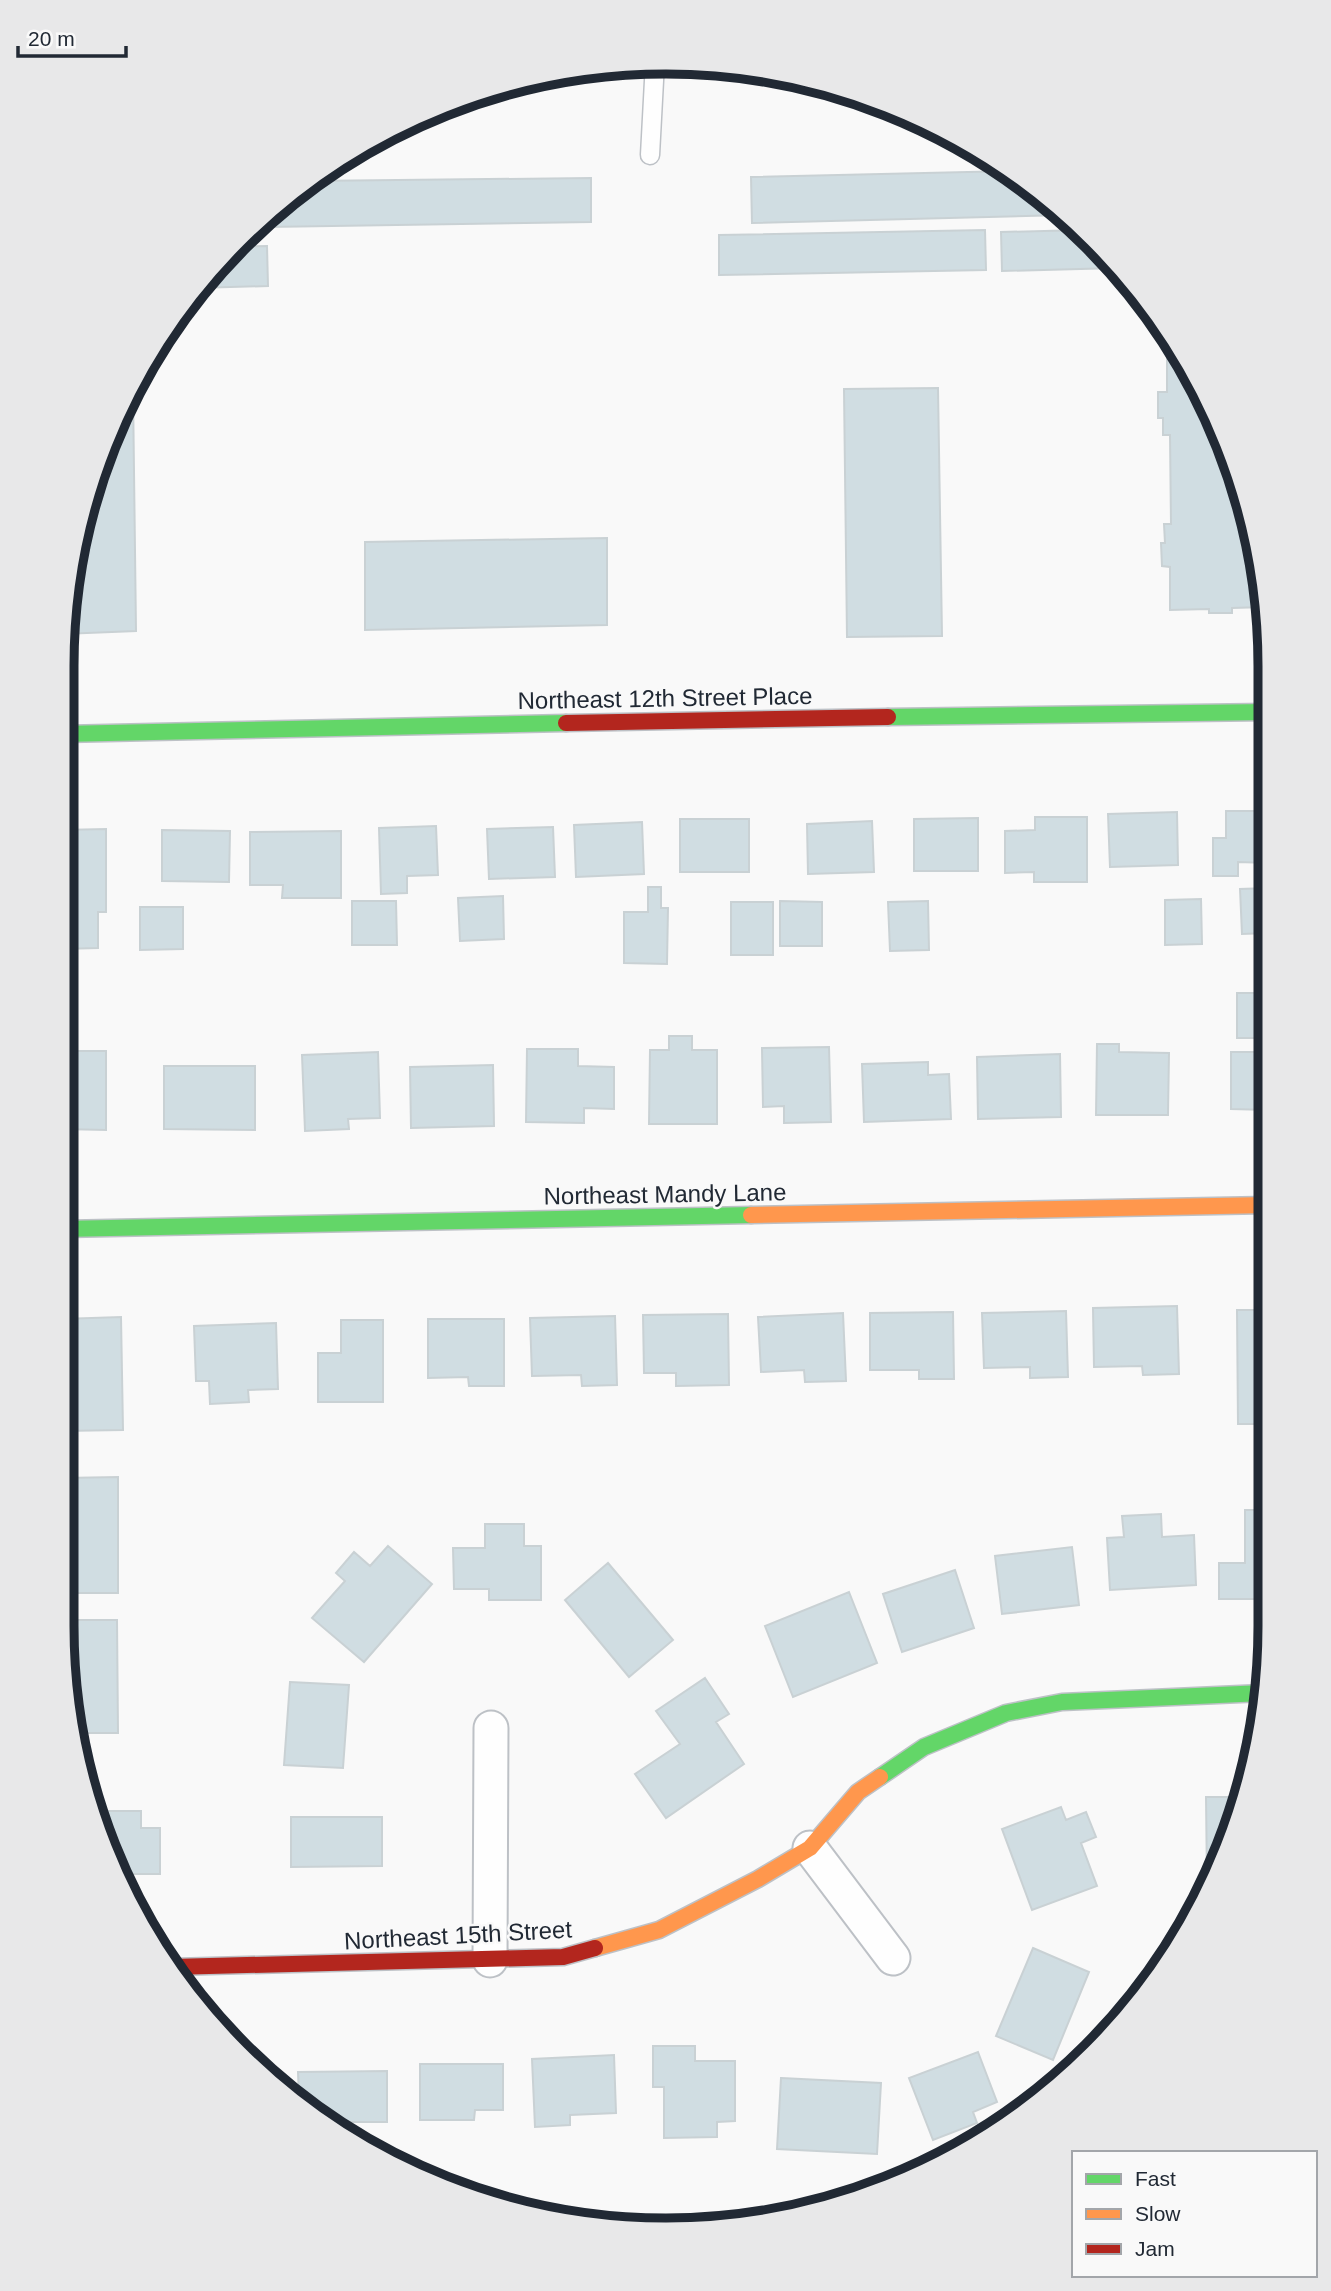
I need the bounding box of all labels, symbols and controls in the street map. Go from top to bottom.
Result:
scale bar [18,14,126,58]
text: 20 m [28,27,75,50]
street label: Northeast 12th Street Place [517,682,813,714]
street label: Northeast Mandy Lane [543,1178,787,1210]
street label: Northeast 15th Street [343,1916,573,1954]
legend [1072,2151,1317,2277]
text: Fast [1135,2167,1176,2190]
text: Slow [1135,2202,1181,2225]
text: Jam [1135,2237,1175,2260]

